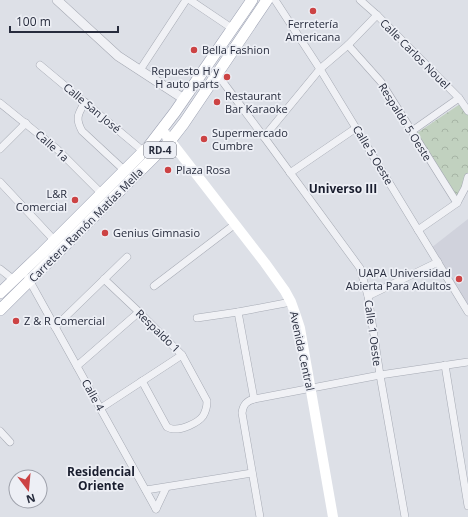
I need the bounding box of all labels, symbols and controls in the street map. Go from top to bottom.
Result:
marker: Ferretería Americana [308,6,318,16]
scale bar [10,8,118,34]
text: 100 m [16,13,51,30]
street label: Calle Carlos Nouel [377,15,454,92]
place label: Ferretería Americana [286,16,340,44]
place label: Bella Fashion [202,42,270,57]
marker: Bella Fashion [189,45,199,55]
place label: Repuesto H y H auto parts [151,63,219,91]
marker: Repuesto H y H auto parts [222,72,232,82]
street label: Calle San José [61,79,124,136]
street label: Respaldo 5 Oeste [375,80,435,164]
place label: Restaurant Bar Karaoke [225,88,288,116]
marker: Restaurant Bar Karaoke [212,97,222,107]
street label: Calle 5 Oeste [350,122,397,187]
place label: Supermercado Cumbre [212,125,288,153]
street label: Calle 1a [32,127,72,165]
marker: Supermercado Cumbre [199,134,209,144]
road number: RD-4 [144,142,176,158]
place label: Plaza Rosa [176,162,230,177]
street label: Carretera Ramón Matías Mella [25,164,146,285]
marker: Plaza Rosa [163,165,173,175]
district label: Universo III [309,180,377,197]
place label: L&R Comercial [16,186,67,214]
marker: L&R Comercial [70,195,80,205]
place label: Genius Gimnasio [113,225,200,240]
marker: Genius Gimnasio [100,228,110,238]
place label: UAPA Universidad Abierta Para Adultos [346,265,451,293]
marker: UAPA Universidad Abierta Para Adultos [454,274,464,284]
street label: Calle 1 Oeste [361,299,386,367]
street label: Respaldo 1 [133,306,184,356]
street label: Avenida Central [287,310,318,392]
place label: Z & R Comercial [24,313,105,328]
marker: Z & R Comercial [11,316,21,326]
street label: Calle 4 [79,376,109,414]
district label: Residencial Oriente [67,463,135,494]
north arrow [8,469,48,509]
text: N [25,491,37,508]

